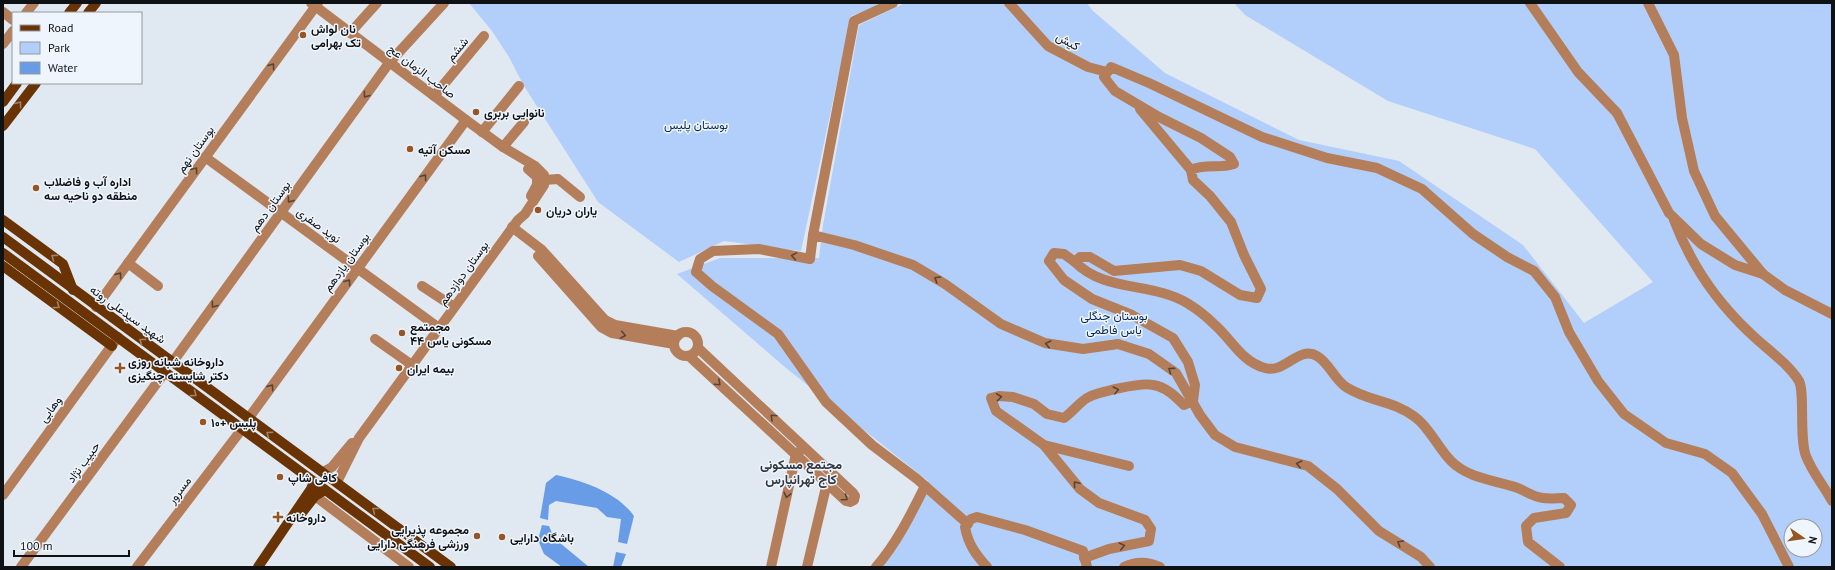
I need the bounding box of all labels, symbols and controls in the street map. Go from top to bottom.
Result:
legend [12,12,142,84]
text: Road [48,20,73,35]
place label: نان‌ لواش‌ تک‌ بهرامی [311,21,361,51]
street label: کیش [1053,28,1082,54]
marker: نان‌ لواش‌ تک‌ بهرامی [298,30,308,40]
street label: ششم [443,34,472,65]
text: Park [48,40,70,55]
street label: صاحب الزمان عج [384,41,459,103]
text: Water [48,60,78,75]
one-way arrow [267,63,274,70]
one-way arrow [364,90,371,97]
one-way arrow [15,102,22,109]
place label: نانوایی بربری [484,105,545,121]
marker: نانوایی بربری [471,107,481,117]
park label: بوستان پلیس [664,117,728,133]
street label: بوستان نهم [173,123,218,176]
place label: مسکن آتیه [418,142,471,157]
marker: مسکن آتیه [405,144,415,154]
one-way arrow [190,168,197,175]
place label: اداره آب و فاضلاب منطقه دو ناحیه سه [44,174,138,204]
one-way arrow [419,174,427,181]
street label: بوستان دهم [247,178,294,235]
marker: اداره آب و فاضلاب منطقه دو ناحیه سه [31,183,41,193]
one-way arrow [288,196,295,203]
place label: یاران دریان [546,203,597,219]
street label: نوید صفری [293,204,344,247]
marker: یاران دریان [533,205,543,215]
street label: بوستان یازدهم [320,230,373,295]
street label: بوستان دوازدهم [435,238,492,309]
one-way arrow [791,252,797,261]
one-way arrow [51,254,58,262]
one-way arrow [114,273,121,280]
one-way arrow [934,276,941,283]
one-way arrow [343,279,351,286]
street label: شهید سیدعلی روته [87,281,169,347]
one-way arrow [53,301,60,309]
one-way arrow [212,301,219,308]
park label: بوستان جنگلی یاس فاطمی [1080,308,1148,338]
place label: مجمتمع مسکونی یاس ۴۴ [410,319,492,349]
marker: مجمتمع مسکونی یاس ۴۴ [397,328,407,338]
one-way arrow [620,330,626,338]
one-way arrow [139,339,146,346]
one-way arrow [1045,340,1052,348]
place label: داروخانه شبانه روزی دکتر شایسته چنگیزی [128,354,229,384]
place label: بیمه ایران [407,361,454,377]
marker: داروخانه شبانه روزی دکتر شایسته چنگیزی [115,363,125,373]
marker: بیمه ایران [394,363,404,373]
one-way arrow [1168,367,1175,374]
one-way arrow [713,378,721,385]
one-way arrow [266,385,273,392]
one-way arrow [1113,386,1119,394]
one-way arrow [190,389,197,396]
street label: وهابی [35,393,65,426]
one-way arrow [996,393,1002,402]
place label: پلیس +۱۰ [211,415,257,431]
one-way arrow [770,415,778,422]
marker: پلیس +۱۰ [198,417,208,427]
one-way arrow [267,432,274,439]
street label: حبیب نژاد [63,439,104,486]
district label: مجتمع مسکونی کاج تهرانپارس [760,456,842,489]
one-way arrow [1296,460,1302,468]
place label: کافی شاپ [288,470,337,486]
marker: کافی شاپ [275,472,285,482]
street label: مسرور [163,473,195,508]
one-way arrow [1073,481,1080,489]
one-way arrow [783,492,791,498]
one-way arrow [840,494,847,501]
one-way arrow [372,508,379,515]
place label: داروخانه [286,510,326,526]
marker: داروخانه [273,512,283,522]
north arrow [1783,518,1823,558]
place label: مجموعه پذیرایی ورزشی فرهنگی دارایی [367,522,469,552]
place label: باشگاه دارایی [510,530,574,546]
marker: مجموعه پذیرایی ورزشی فرهنگی دارایی [472,531,482,541]
scale bar [14,532,129,558]
marker: باشگاه دارایی [497,532,507,542]
text: N [1805,535,1820,545]
text: 100 m [20,538,53,553]
one-way arrow [1397,541,1404,548]
one-way arrow [1119,543,1125,551]

